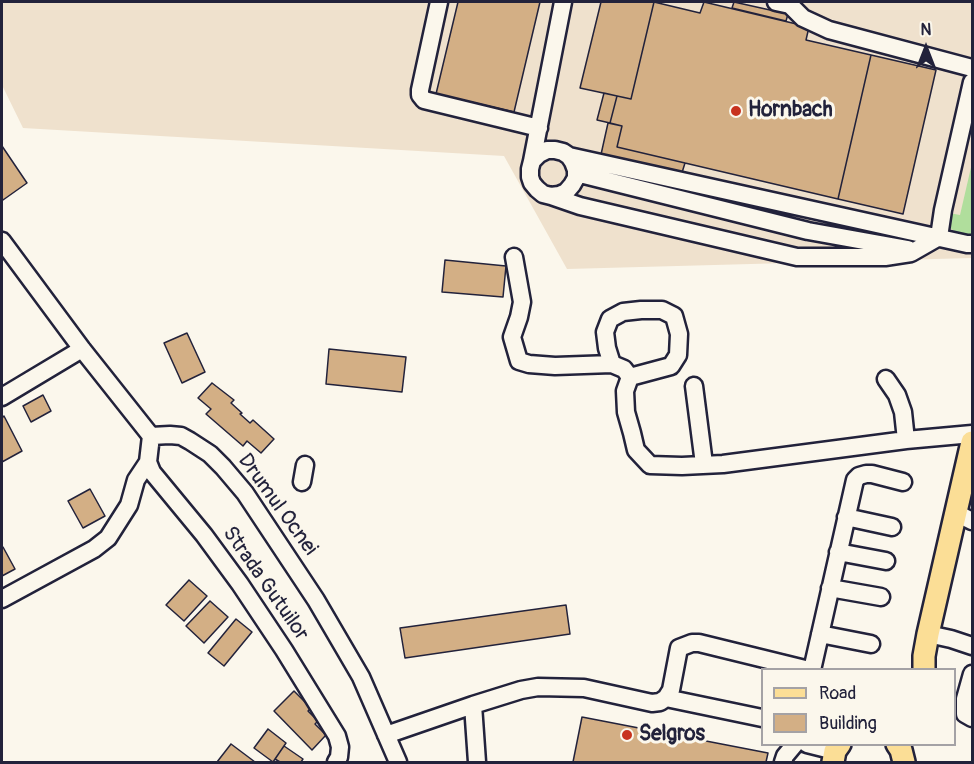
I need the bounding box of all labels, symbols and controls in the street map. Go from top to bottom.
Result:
north arrow [896,18,956,78]
text: N [921,20,931,40]
place label: Hornbach [748,98,833,124]
marker: Hornbach [729,104,743,118]
street label: Drumul Ocnei [232,449,322,561]
street label: Strada Gutuilor [216,522,314,646]
legend [761,668,956,746]
text: Road [819,682,856,705]
text: Building [819,712,877,735]
place label: Selgros [639,722,705,748]
marker: Selgros [620,728,634,742]

